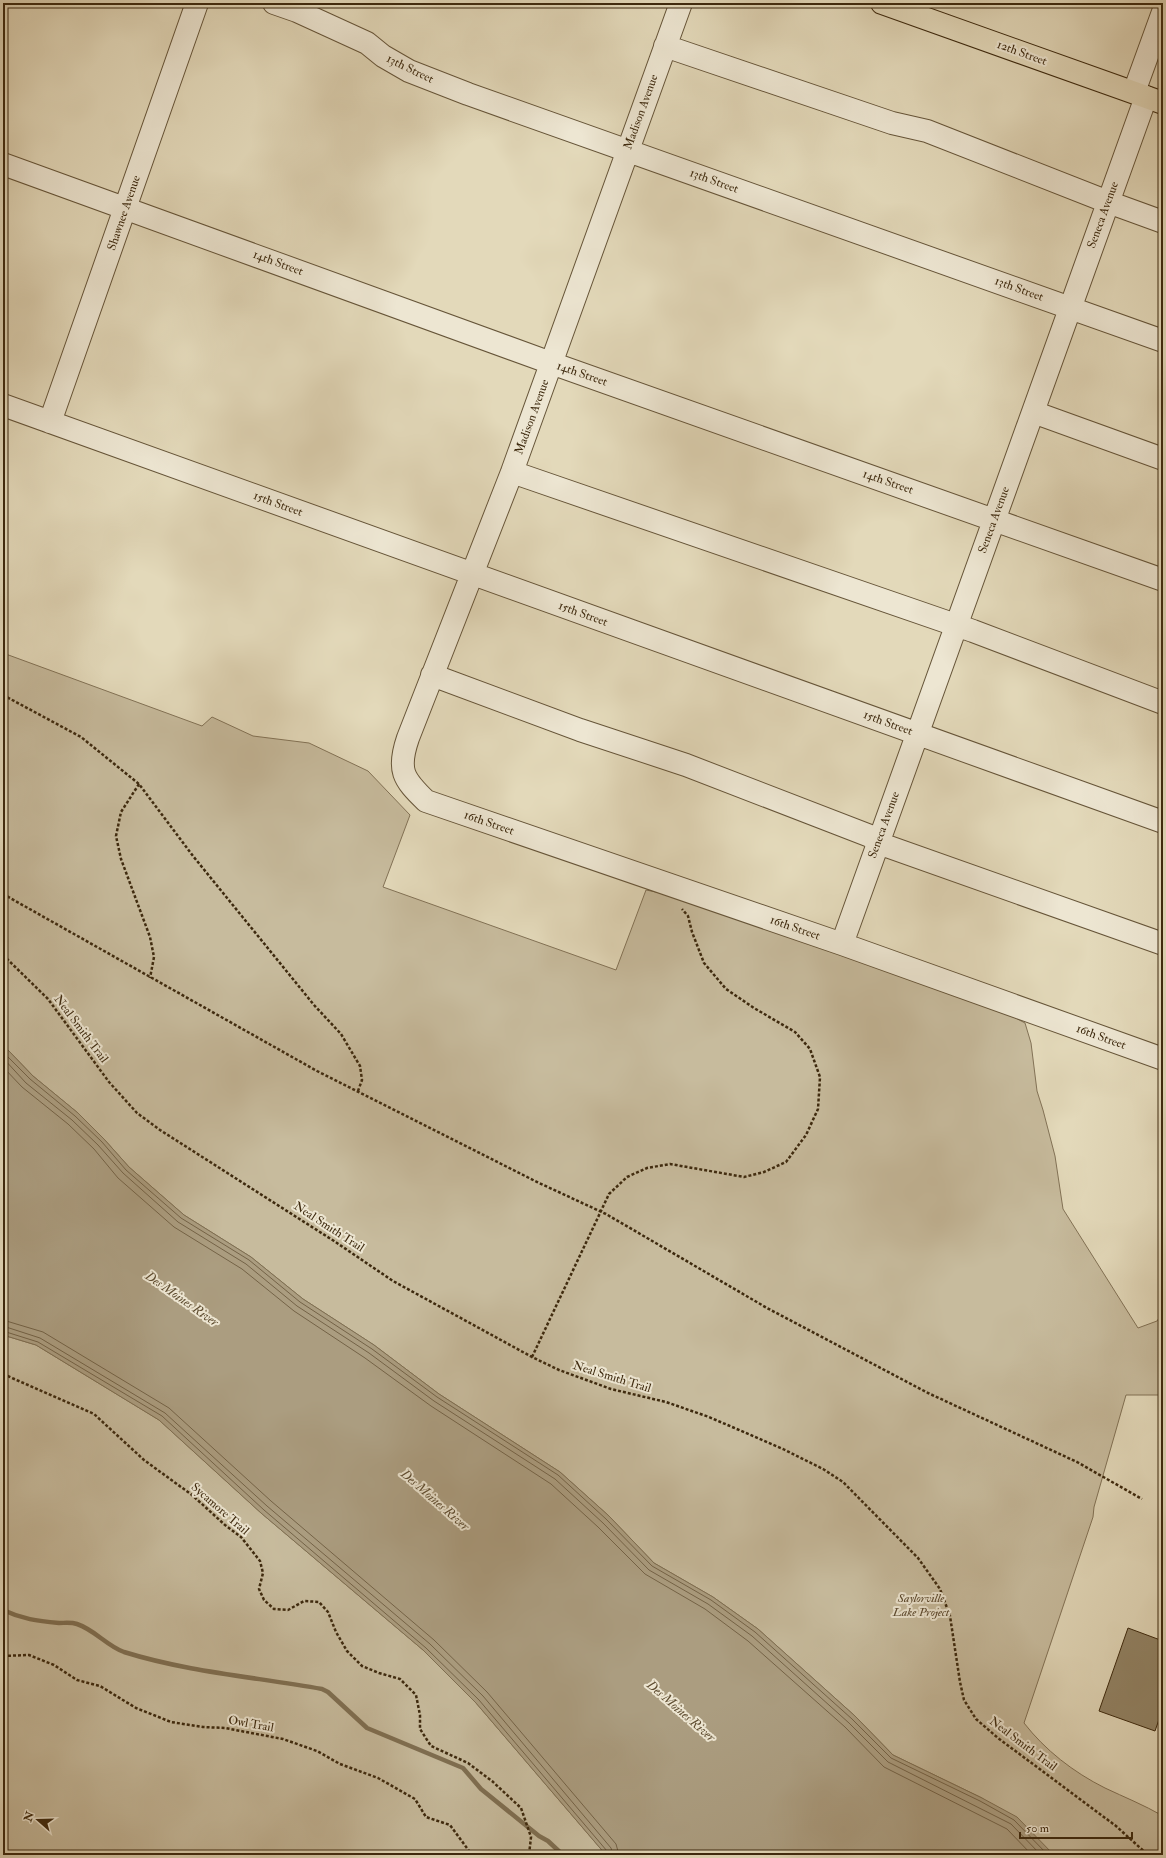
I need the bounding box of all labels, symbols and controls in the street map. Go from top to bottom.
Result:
street label: 12th Street [995,37,1049,69]
street label: 13th Street [384,51,436,87]
street label: Madison Avenue [620,72,662,152]
street label: 13th Street [688,165,740,197]
street label: Shawnee Avenue [104,173,144,253]
street label: Seneca Avenue [1084,180,1122,250]
street label: 14th Street [251,247,305,279]
street label: 13th Street [993,273,1045,305]
street label: 14th Street [555,358,609,390]
street label: Madison Avenue [511,377,553,457]
street label: 14th Street [861,466,915,498]
street label: Seneca Avenue [975,485,1013,555]
street label: 15th Street [251,488,305,520]
street label: 15th Street [556,598,610,630]
street label: 15th Street [861,707,915,739]
street label: Seneca Avenue [865,790,903,860]
street label: 16th Street [462,807,516,839]
street label: 16th Street [768,912,822,944]
street label: Neal Smith Trail [51,992,111,1066]
street label: 16th Street [1074,1021,1128,1053]
street label: Neal Smith Trail [291,1199,367,1255]
water label: Des Moines River [141,1267,223,1331]
street label: Neal Smith Trail [571,1358,653,1396]
water label: Des Moines River [397,1465,473,1535]
street label: Sycamore Trail [188,1480,252,1538]
park label: Saylorville Lake Project [892,1591,950,1620]
water label: Des Moines River [643,1676,719,1746]
street label: Owl Trail [227,1713,275,1735]
street label: Neal Smith Trail [986,1714,1060,1774]
north arrow [18,1800,58,1840]
text: N [21,1809,37,1825]
scale bar [1020,1814,1132,1840]
text: 50 m [1026,1821,1050,1836]

